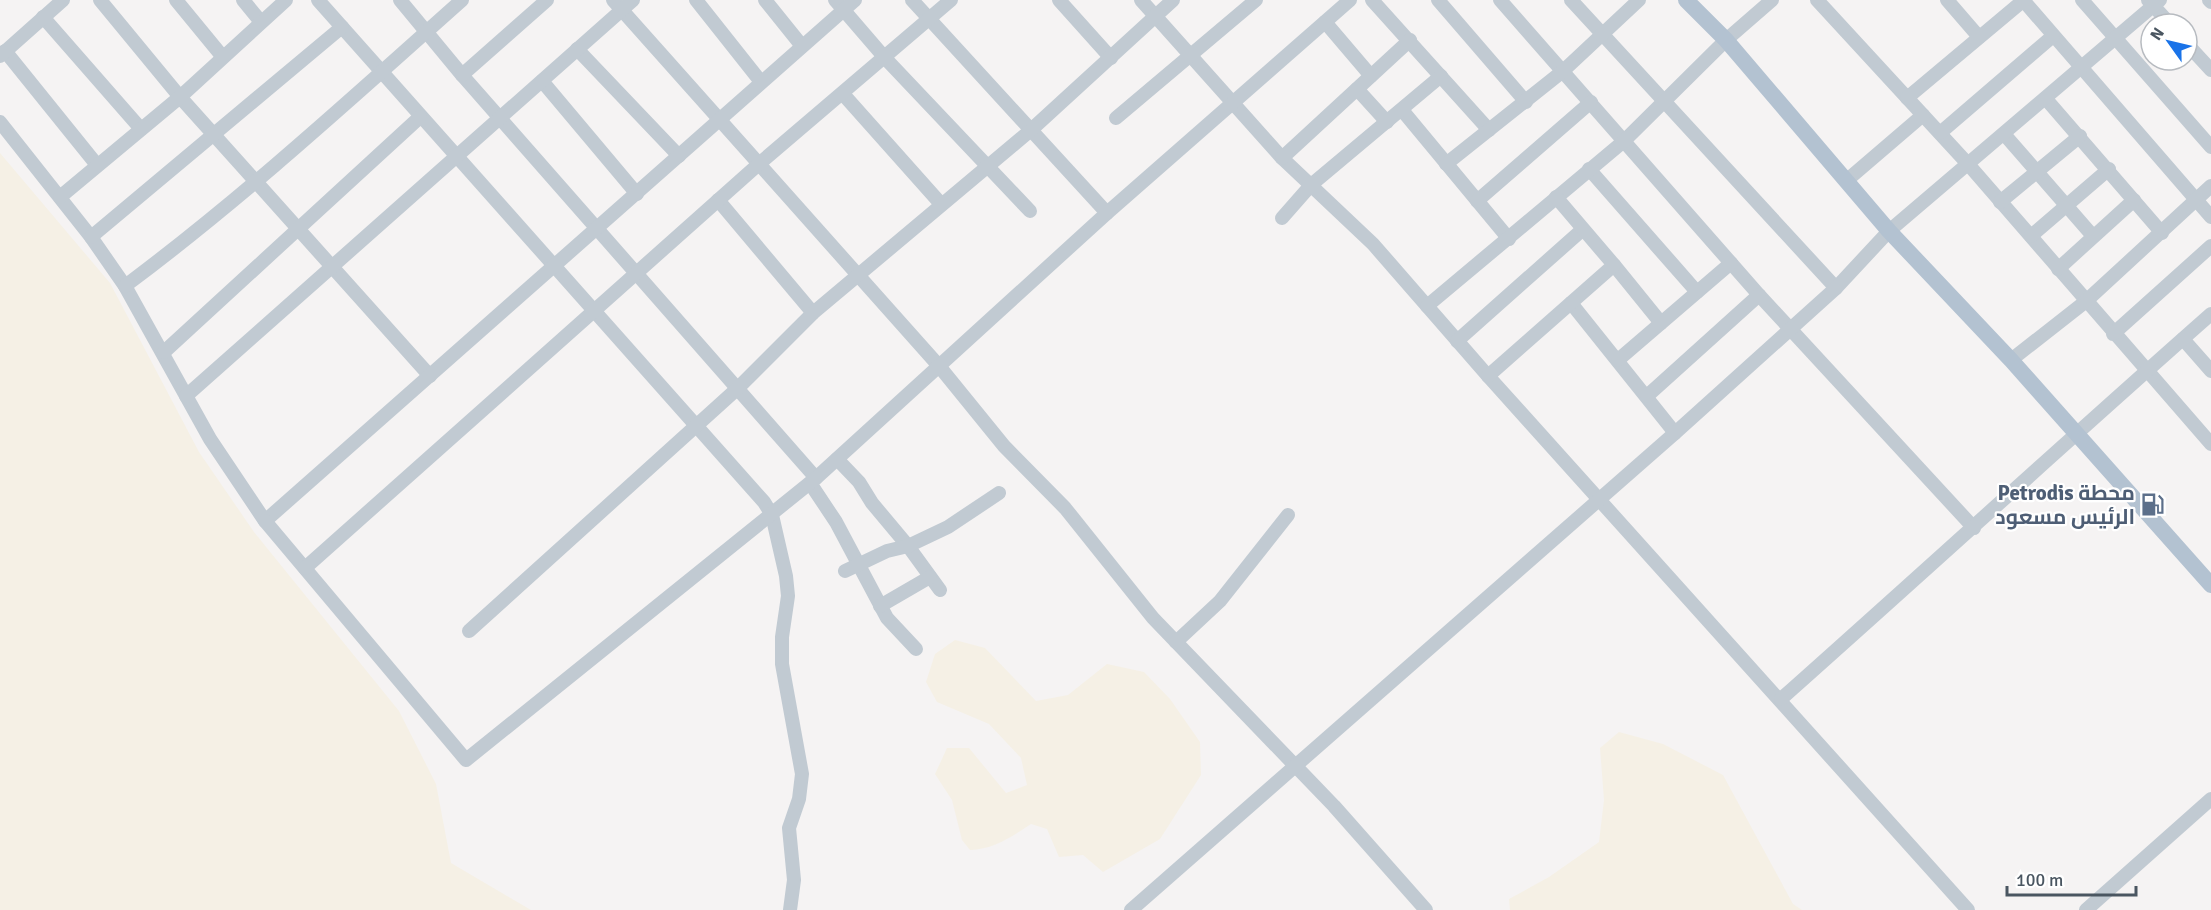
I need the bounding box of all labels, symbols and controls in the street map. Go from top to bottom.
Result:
north arrow [2139,12,2199,72]
text: N [2146,24,2169,44]
place label: Petrodis محطة الرئيس مسعود [1995,480,2135,530]
fuel station icon: Petrodis محطة الرئيس مسعود [2140,492,2166,518]
scale bar [2007,859,2136,897]
text: 100 m [2016,869,2063,891]

